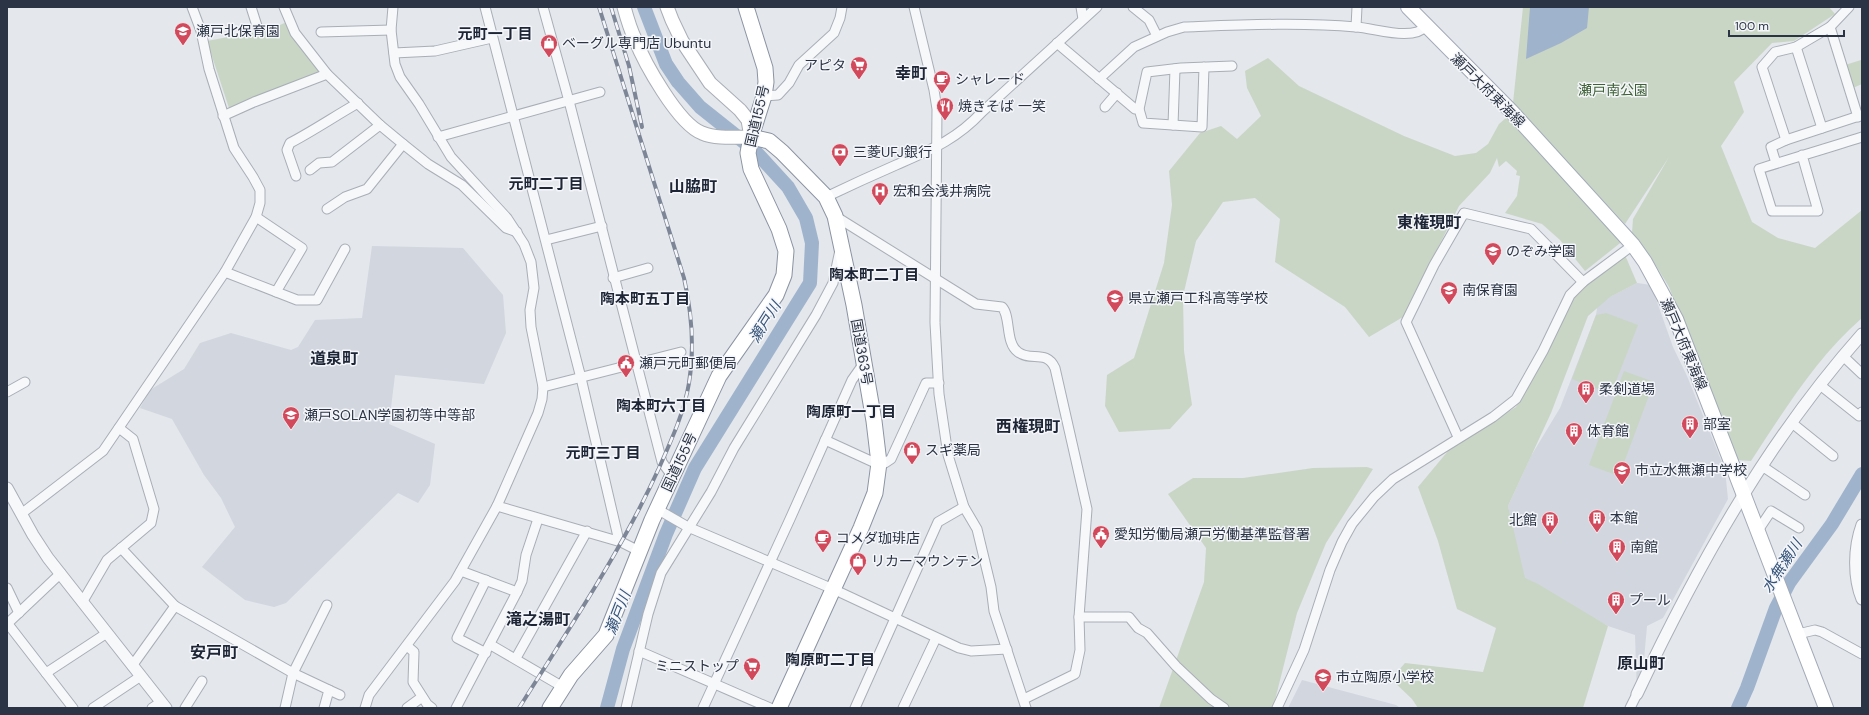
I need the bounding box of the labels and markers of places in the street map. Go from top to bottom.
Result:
school or university icon: 瀬戸北保育園 [173,21,193,46]
place label: 瀬戸北保育園 [196,22,280,40]
shop icon: ベーグル専門店 Ubuntu [539,33,559,58]
place label: ベーグル専門店 Ubuntu [562,34,711,52]
supermarket icon: アピタ [849,55,869,80]
place label: アピタ [804,56,846,74]
cafe icon: シャレード [932,69,952,94]
place label: シャレード [955,70,1025,88]
restaurant icon: 焼きそば 一笑 [935,96,955,121]
place label: 焼きそば 一笑 [958,97,1046,115]
bank icon: 三菱UFJ銀行 [830,142,850,167]
place label: 三菱UFJ銀行 [853,143,932,161]
hospital icon: 宏和会浅井病院 [870,181,890,206]
place label: 宏和会浅井病院 [893,182,991,200]
school or university icon: のぞみ学園 [1483,241,1503,266]
place label: のぞみ学園 [1506,242,1576,260]
school or university icon: 南保育園 [1439,280,1459,305]
place label: 南保育園 [1462,281,1518,299]
school or university icon: 県立瀬戸工科高等学校 [1105,288,1125,313]
place label: 県立瀬戸工科高等学校 [1128,289,1268,307]
public building icon: 瀬戸元町郵便局 [616,353,636,378]
place label: 瀬戸元町郵便局 [639,354,737,372]
building icon: 柔剣道場 [1576,379,1596,404]
place label: 柔剣道場 [1599,380,1655,398]
school or university icon: 瀬戸SOLAN学園初等中等部 [281,405,301,430]
place label: 瀬戸SOLAN学園初等中等部 [304,406,475,424]
building icon: 部室 [1680,414,1700,439]
place label: 部室 [1703,415,1731,433]
building icon: 体育館 [1564,421,1584,446]
place label: 体育館 [1587,422,1629,440]
shop icon: スギ薬局 [902,440,922,465]
place label: スギ薬局 [925,441,981,459]
school or university icon: 市立水無瀬中学校 [1612,460,1632,485]
place label: 市立水無瀬中学校 [1635,461,1747,479]
building icon: 本館 [1587,508,1607,533]
place label: 本館 [1610,509,1638,527]
building icon: 北館 [1540,510,1560,535]
place label: 北館 [1509,511,1537,529]
public building icon: 愛知労働局瀬戸労働基準監督署 [1091,524,1111,549]
place label: 愛知労働局瀬戸労働基準監督署 [1114,525,1310,543]
cafe icon: コメダ珈琲店 [813,528,833,553]
place label: コメダ珈琲店 [836,529,920,547]
building icon: 南館 [1607,537,1627,562]
place label: 南館 [1630,538,1658,556]
shop icon: リカーマウンテン [848,551,868,576]
place label: リカーマウンテン [871,552,983,570]
building icon: プール [1606,590,1626,615]
place label: プール [1629,591,1671,609]
supermarket icon: ミニストップ [742,656,762,681]
place label: ミニストップ [655,657,739,675]
school or university icon: 市立陶原小学校 [1313,667,1333,692]
place label: 市立陶原小学校 [1336,668,1434,686]

